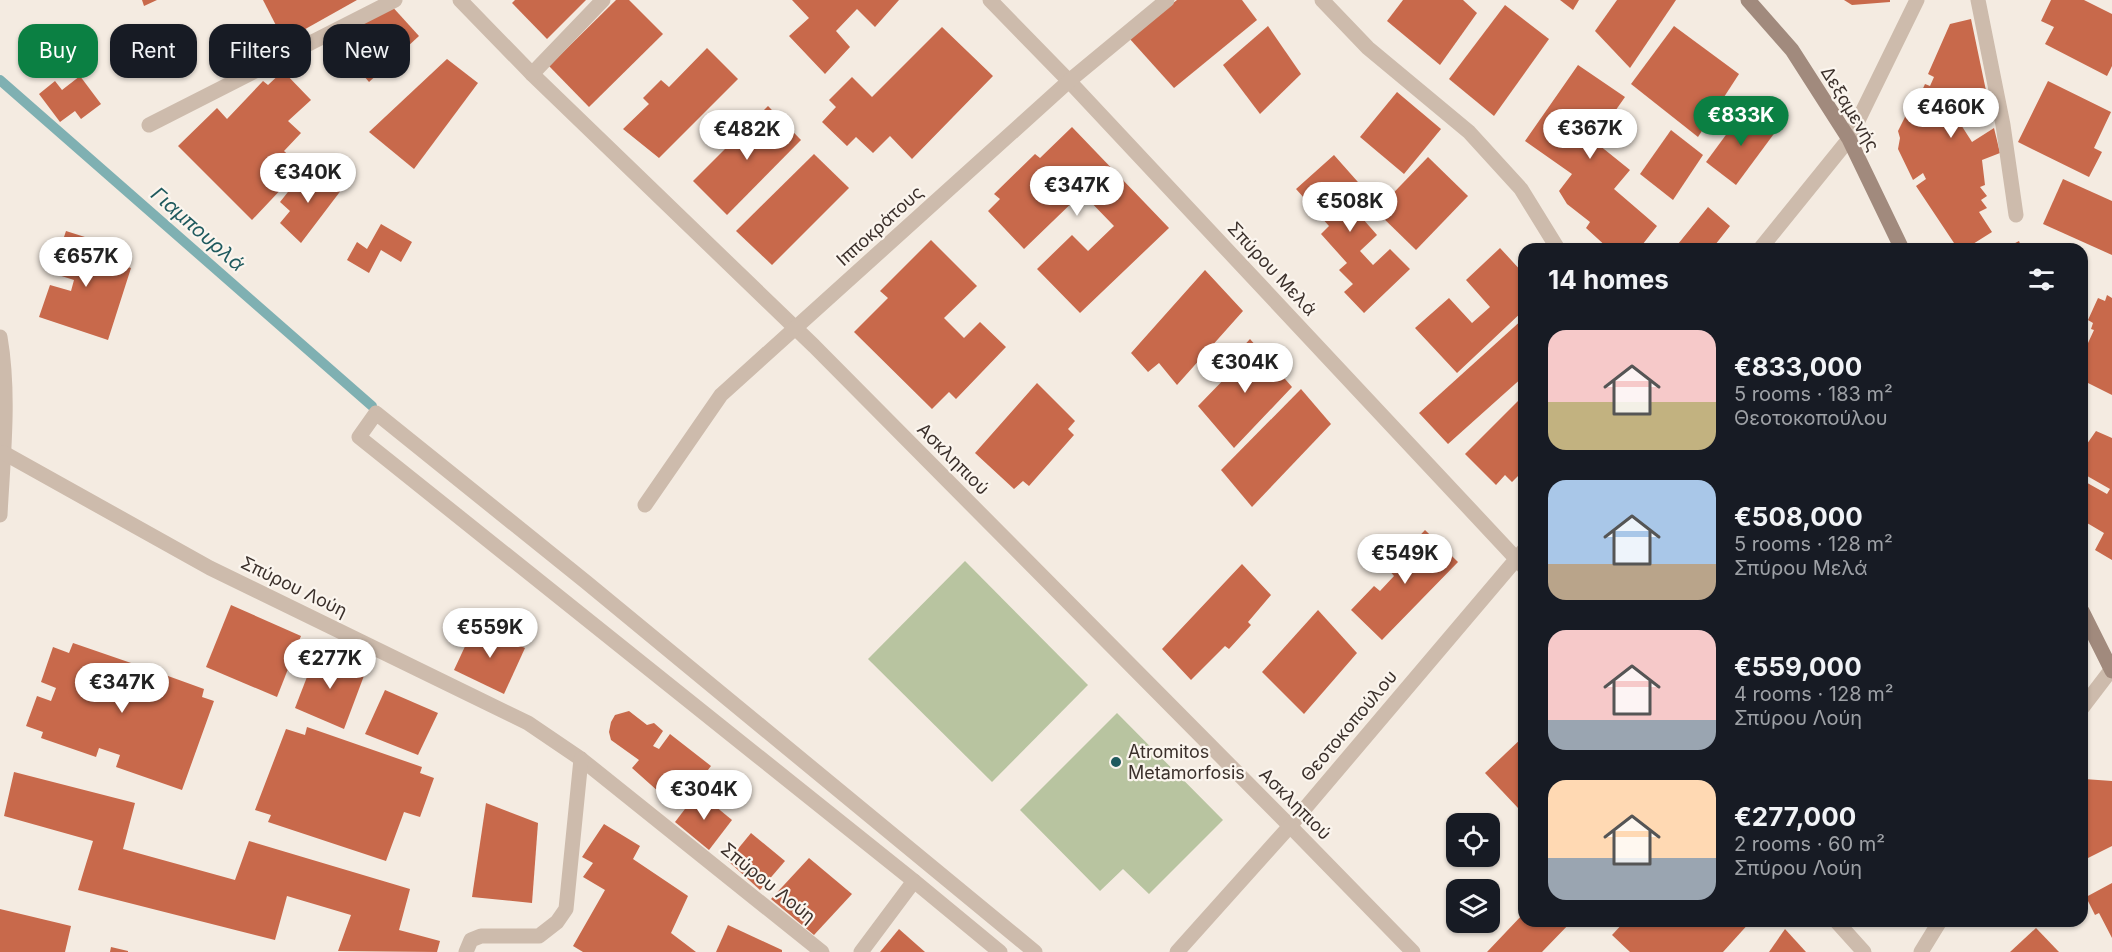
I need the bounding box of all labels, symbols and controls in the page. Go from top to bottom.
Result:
chip: Buy [18,24,98,78]
chip: Rent [110,24,197,78]
chip: Filters [209,24,311,78]
chip: New [323,24,410,78]
street label: Δεξαμενής [1817,63,1884,155]
pin: €460K [1909,88,1993,139]
text: €460K [1917,95,1985,119]
pin: €833K [1699,96,1783,147]
text: €833K [1708,103,1774,127]
pin: €367K [1548,109,1632,160]
pin: €482K [705,110,789,161]
text: €367K [1557,116,1623,140]
text: €482K [713,117,781,141]
pin: €340K [266,153,350,204]
text: €340K [274,160,342,184]
pin: €347K [1035,166,1119,217]
text: €347K [1044,173,1110,197]
street label: Ιπποκράτους [832,181,927,270]
water label: Γιαμπουρλά [146,182,250,277]
pin: €508K [1308,182,1392,233]
text: €508K [1316,189,1384,213]
street label: Σπύρου Μελά [1224,218,1321,320]
pin: €657K [44,237,128,288]
text: €657K [53,244,119,268]
icon: filters [2025,263,2058,296]
text: 14 homes [1548,264,1669,295]
pin: €304K [1203,343,1287,394]
text: €304K [1211,350,1279,374]
text: €833,000 [1734,351,1862,382]
icon: home [1596,354,1668,426]
text: 5 rooms · 183 m² [1734,382,1893,406]
text: Θεοτοκοπούλου [1734,406,1888,430]
street label: Ασκληπιού [913,418,994,499]
text: €508,000 [1734,501,1863,532]
icon: home [1596,504,1668,576]
text: 5 rooms · 128 m² [1734,532,1893,556]
pin: €549K [1363,534,1447,585]
text: €549K [1371,541,1439,565]
street label: Σπύρου Λούη [238,552,351,621]
text: Σπύρου Μελά [1734,556,1868,580]
pin: €559K [448,608,532,659]
text: €559K [457,615,523,639]
pin: €277K [288,639,372,690]
text: €277K [298,646,362,670]
text: €559,000 [1734,651,1862,682]
icon: home [1596,654,1668,726]
pin: €347K [80,663,164,714]
street label: Θεοτοκοπούλου [1296,666,1401,785]
text: €347K [89,670,155,694]
text: 4 rooms · 128 m² [1734,682,1894,706]
text: Σπύρου Λούη [1734,706,1862,730]
place label: Atromitos Metamorfosis [1128,741,1245,783]
marker: Atromitos Metamorfosis [1109,755,1123,769]
street label: Ασκληπιού [1255,763,1336,844]
pin: €304K [662,770,746,821]
text: €304K [670,777,738,801]
text: €277,000 [1734,801,1856,832]
icon: home [1596,804,1668,876]
map controls [1446,813,1500,933]
button: locate [1446,813,1500,867]
text: 2 rooms · 60 m² [1734,832,1885,856]
street label: Σπύρου Λούη [717,838,820,927]
text: Σπύρου Λούη [1734,856,1862,880]
button: layers [1446,879,1500,933]

